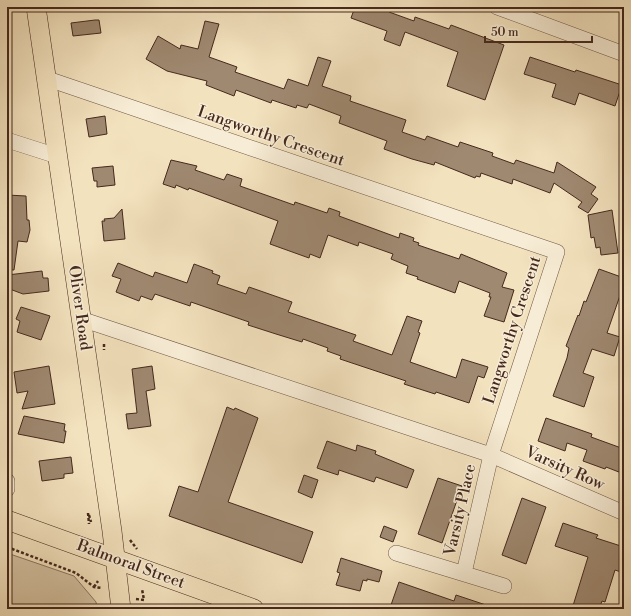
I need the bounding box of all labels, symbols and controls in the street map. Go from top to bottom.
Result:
scale bar [485,18,592,44]
text: 50 m [491,25,519,40]
street label: Langworthy Crescent [195,101,348,171]
street label: Langworthy Crescent [479,253,545,406]
street label: Oliver Road [64,264,96,352]
street label: Varsity Row [521,441,609,495]
street label: Varsity Place [439,462,480,559]
street label: Balmoral Street [73,535,188,593]

